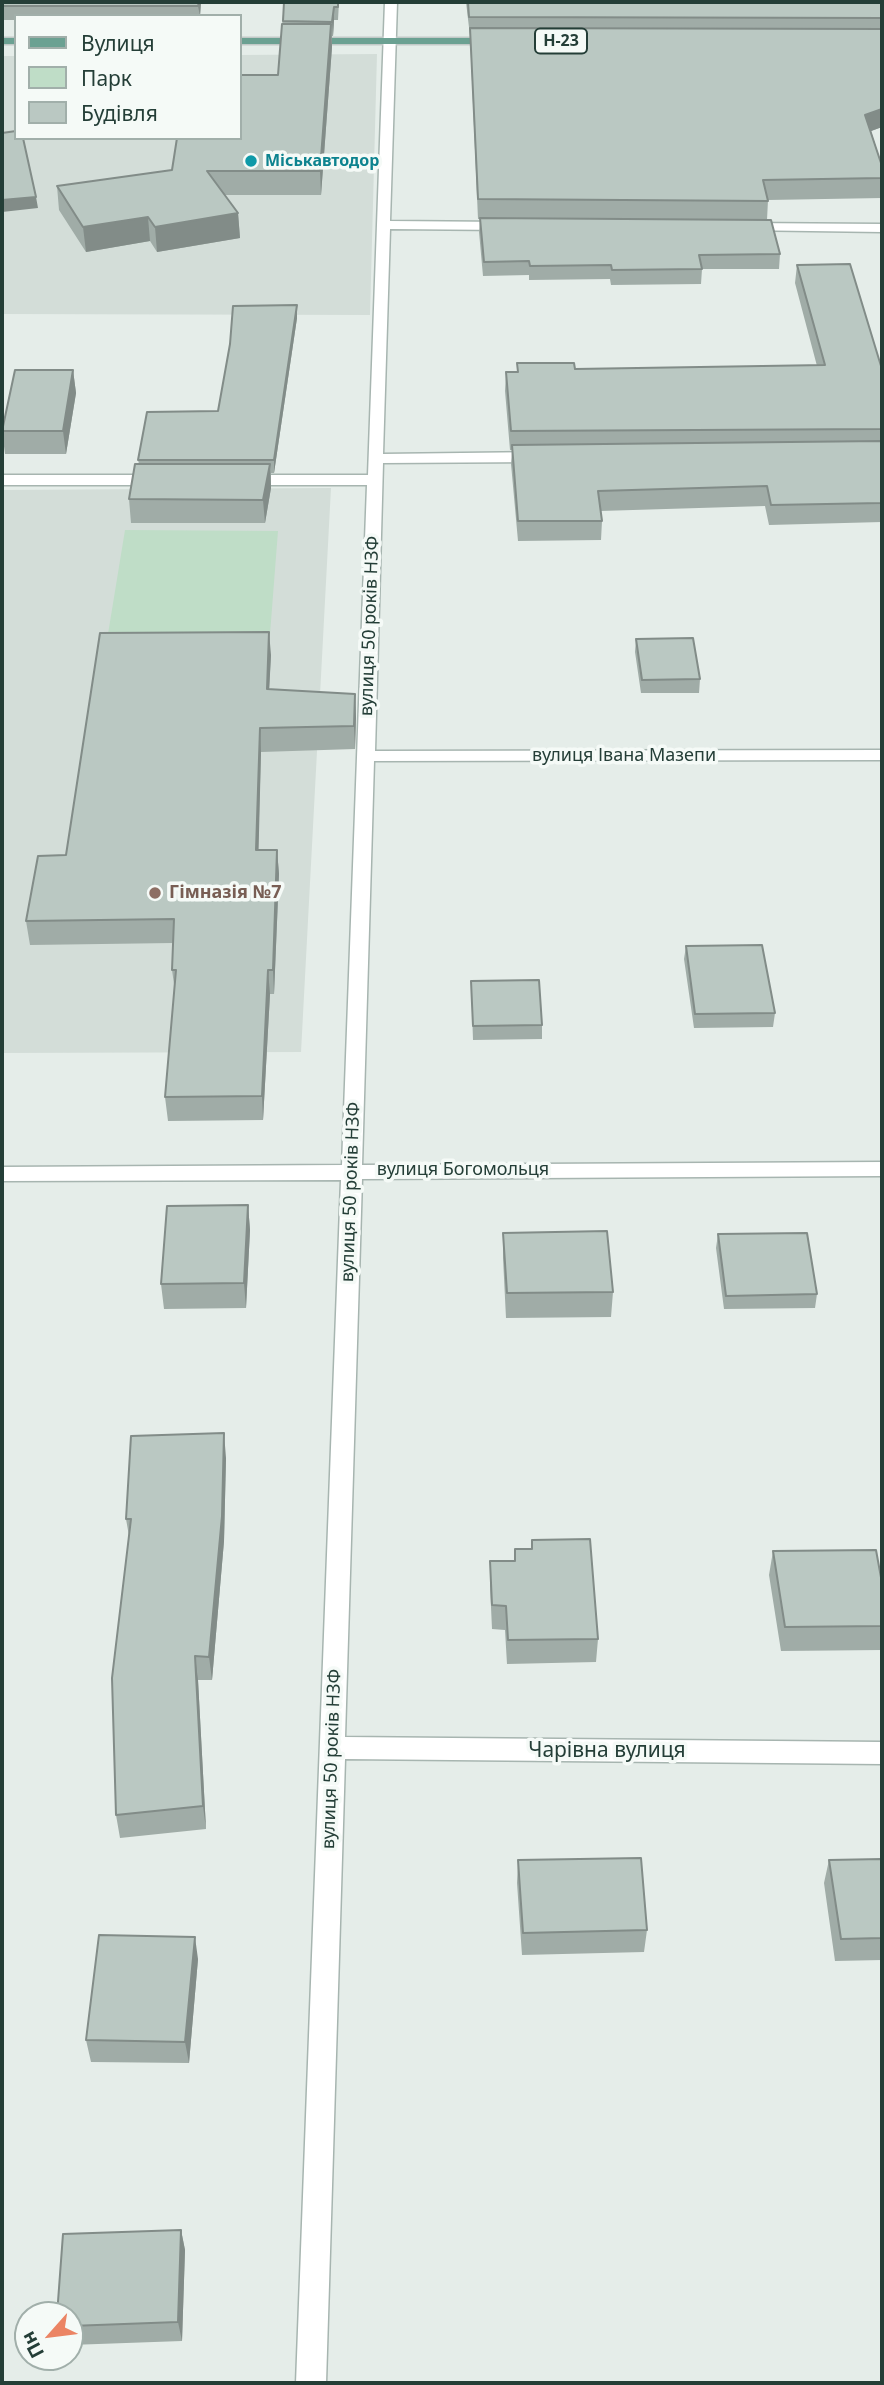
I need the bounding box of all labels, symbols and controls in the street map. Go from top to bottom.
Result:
legend [14,14,242,140]
road number: Н-23 [535,28,587,54]
text: Вулиця [81,29,155,57]
text: Парк [81,64,132,92]
text: Будівля [81,99,158,127]
place label: Міськавтодор [265,151,379,171]
marker: Міськавтодор [243,153,259,169]
street label: вулиця 50 років НЗФ [356,535,384,717]
street label: вулиця Івана Мазепи [532,745,716,767]
place label: Гімназія №7 [169,882,281,904]
marker: Гімназія №7 [147,885,163,901]
street label: вулиця 50 років НЗФ [337,1101,365,1283]
street label: вулиця Богомольця [377,1159,549,1181]
street label: вулиця 50 років НЗФ [318,1668,346,1850]
street label: Чарівна вулиця [528,1738,686,1764]
north arrow [14,2301,84,2371]
text: Пн [14,2327,50,2363]

